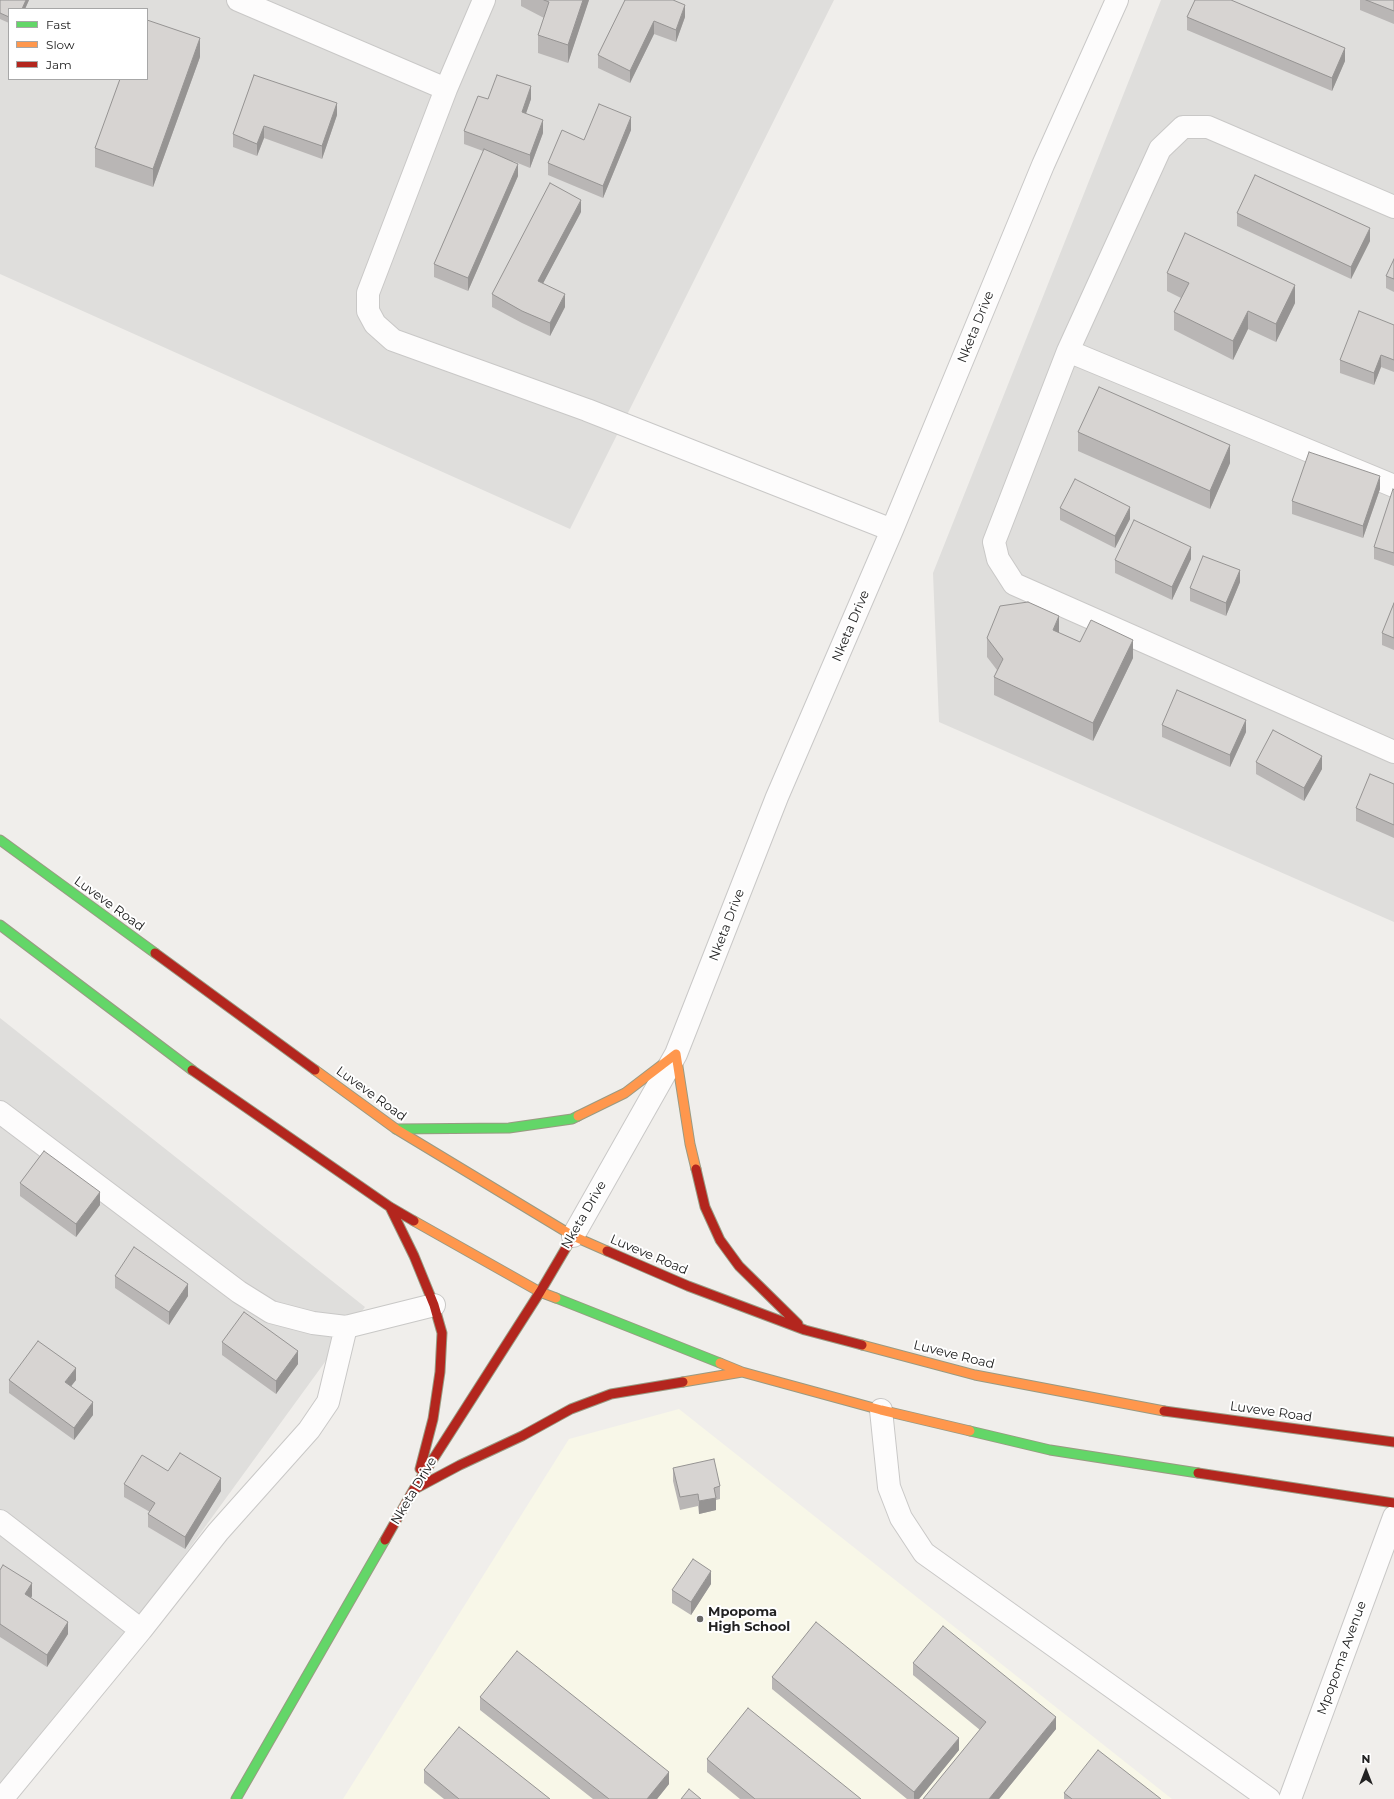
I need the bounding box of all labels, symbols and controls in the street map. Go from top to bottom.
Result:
legend [8,8,148,80]
text: Fast [46,17,71,32]
text: Slow [46,37,75,52]
text: Jam [46,57,72,72]
street label: Nketa Drive [955,289,997,365]
street label: Nketa Drive [829,588,873,664]
street label: Luveve Road [71,873,147,935]
street label: Nketa Drive [706,887,748,963]
street label: Luveve Road [333,1063,409,1125]
street label: Nketa Drive [558,1178,610,1252]
street label: Luveve Road [608,1232,690,1278]
street label: Luveve Road [912,1337,996,1373]
street label: Luveve Road [1229,1399,1313,1425]
street label: Nketa Drive [388,1454,440,1528]
street label: Mpopoma Avenue [1314,1599,1370,1717]
place label: Mpopoma High School [708,1604,790,1635]
marker: Mpopoma High School [695,1614,705,1624]
north arrow [1346,1751,1386,1791]
text: N [1362,1752,1370,1766]

